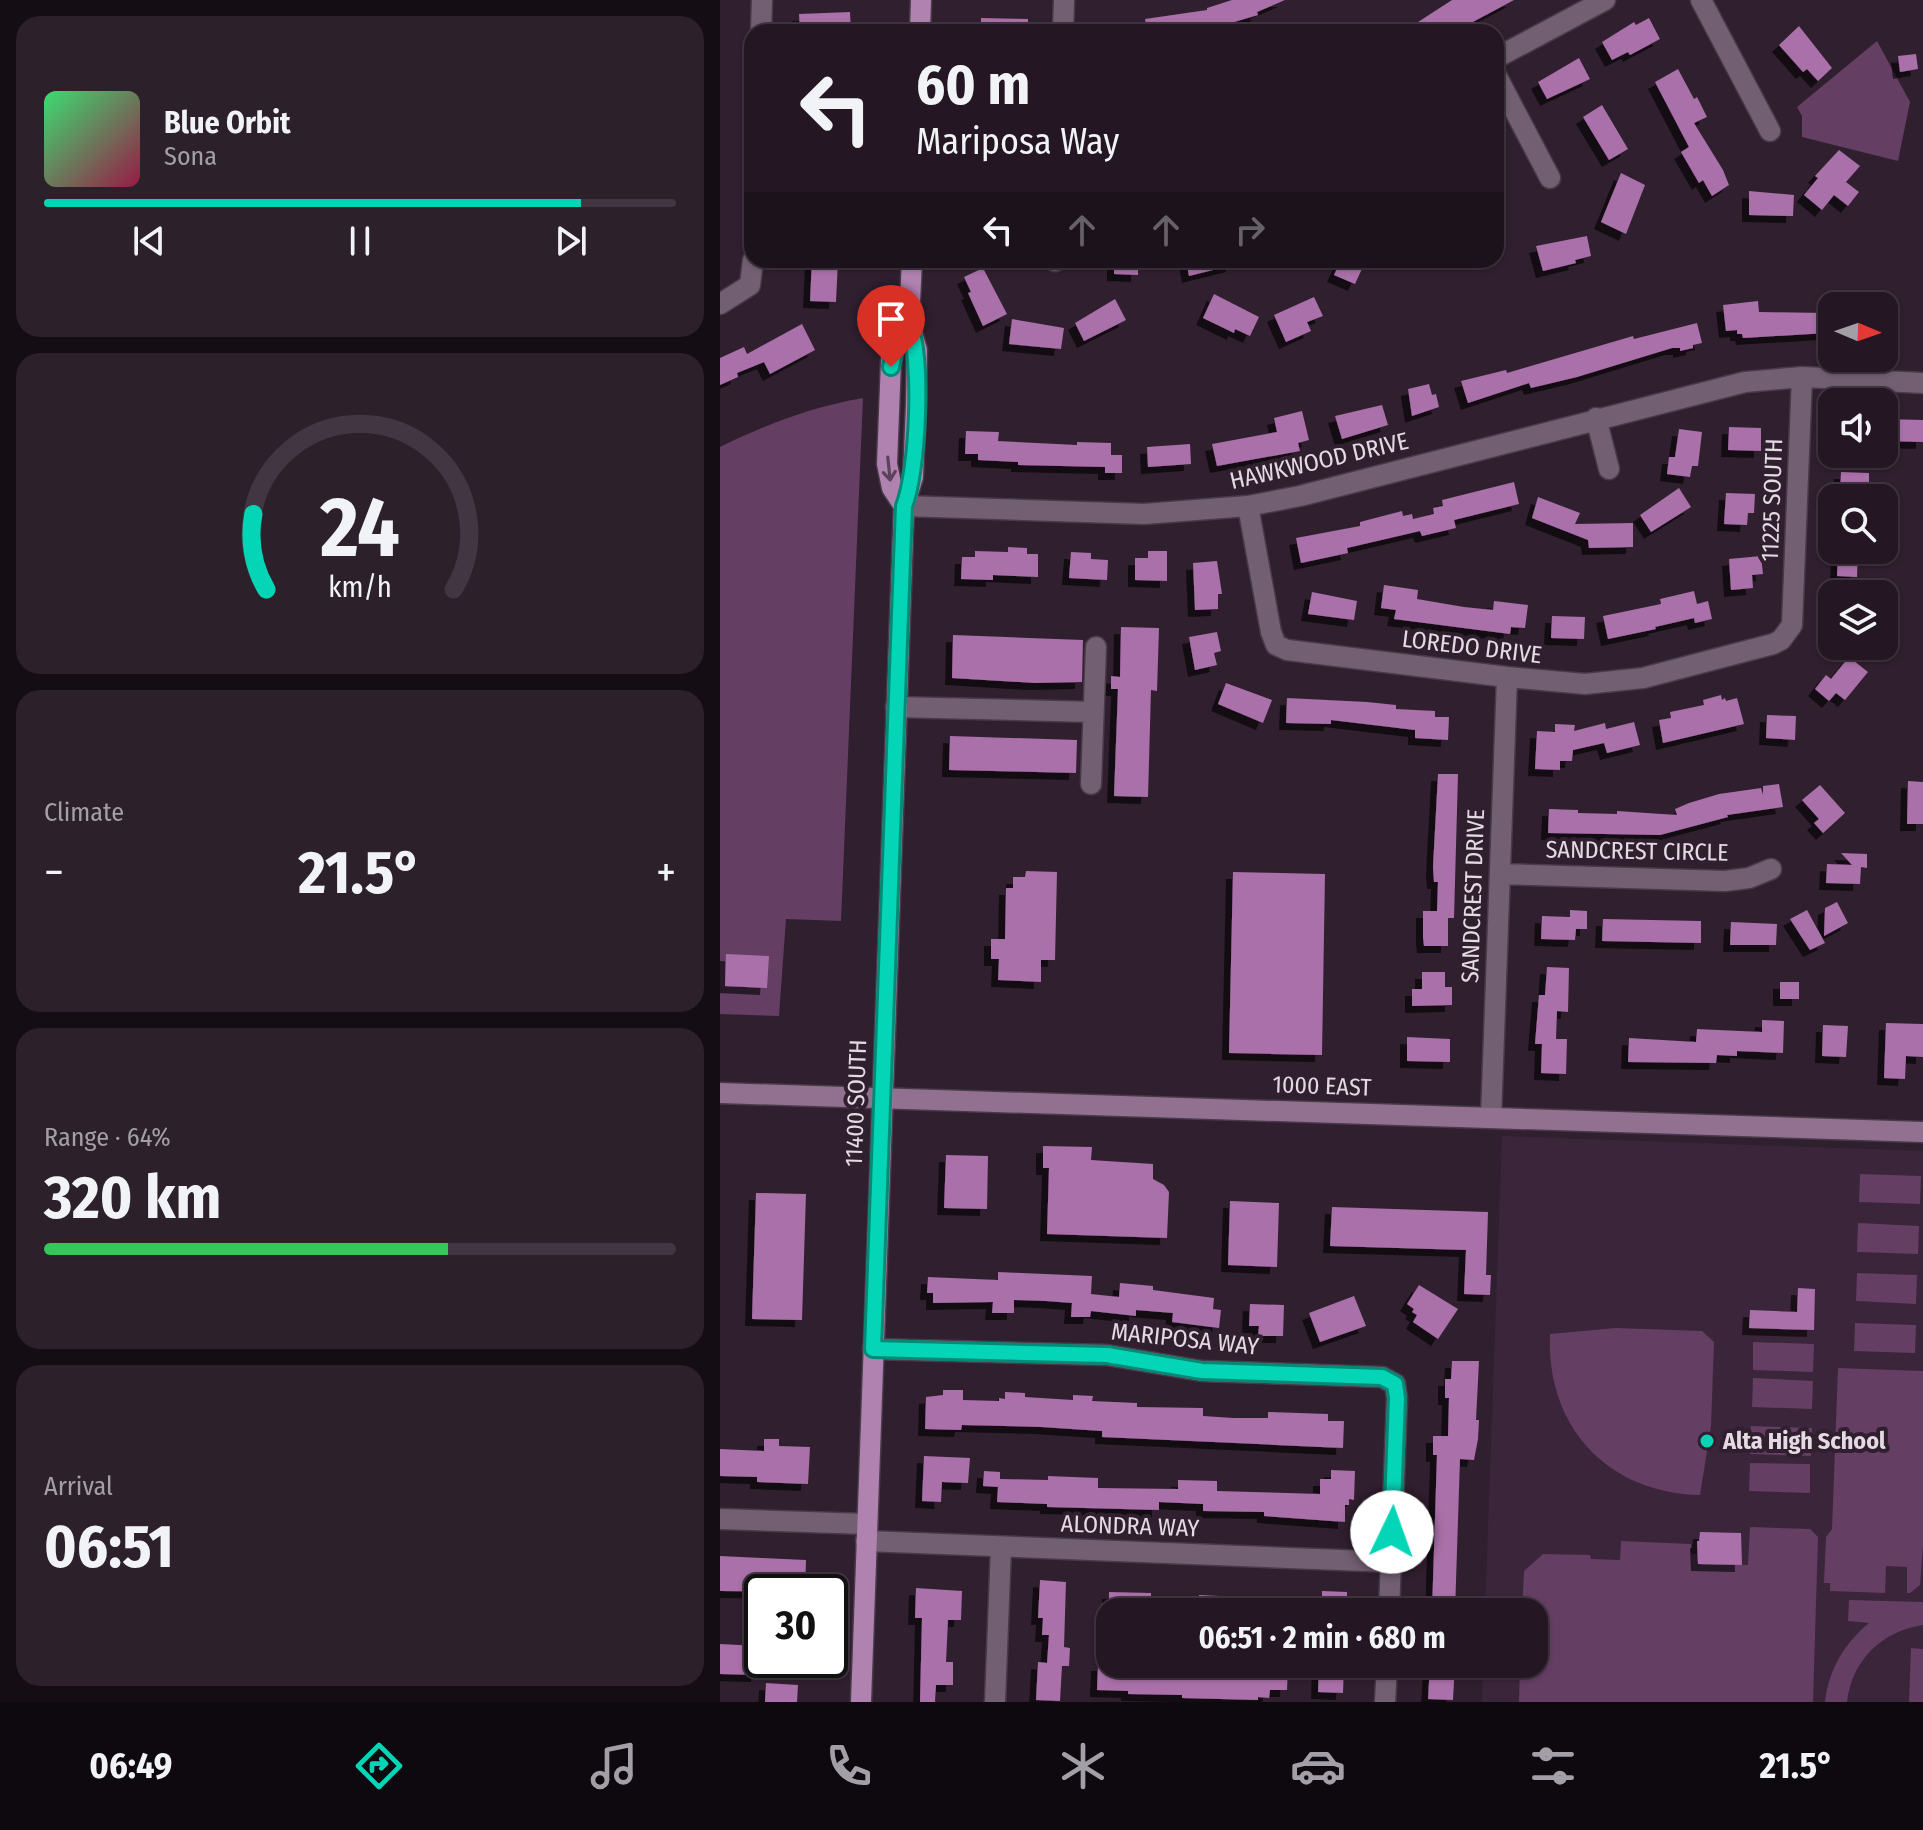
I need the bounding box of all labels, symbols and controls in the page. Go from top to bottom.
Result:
text: 60 m [916,52,1030,119]
icon: left [784,56,888,160]
text: Blue Orbit [164,105,290,141]
text: Mariposa Way [916,120,1119,164]
text: Sona [164,141,217,172]
icon: left [976,208,1020,252]
icon: ahead [1060,208,1104,252]
icon: ahead [1144,208,1188,252]
icon: right [1228,208,1272,252]
icon: previous [127,219,171,263]
icon: pause [338,219,382,263]
icon: next [549,219,593,263]
pin [857,285,925,367]
north arrow [1818,292,1898,372]
map controls [1818,292,1898,660]
icon: arrive [869,297,913,341]
button: sound [1818,388,1898,468]
street label: HAWKWOOD DRIVE [1227,427,1411,495]
street label: 11225 SOUTH [1756,438,1788,562]
one-way arrow [882,455,897,482]
text: 24 [319,477,400,577]
button: search [1818,484,1898,564]
text: km/h [328,570,392,605]
button: layers [1818,580,1898,660]
street label: LOREDO DRIVE [1401,625,1543,669]
text: Climate [44,797,124,828]
street label: SANDCREST DRIVE [1456,809,1490,983]
street label: SANDCREST CIRCLE [1545,835,1729,867]
text: 21.5° [298,837,422,909]
text: − [44,846,64,899]
text: + [656,846,676,899]
street label: 11400 SOUTH [840,1039,872,1167]
street label: 1000 EAST [1272,1070,1372,1102]
text: Range · 64% [44,1122,171,1153]
text: 320 km [44,1162,221,1234]
street label: MARIPOSA WAY [1110,1317,1260,1361]
place label: Alta High School [1722,1427,1886,1455]
marker: Alta High School [1698,1432,1716,1450]
text: Arrival [44,1471,113,1502]
position arrow [1350,1490,1434,1574]
street label: ALONDRA WAY [1060,1510,1200,1542]
text: 06:51 [44,1511,174,1583]
speed limit sign: 30 [744,1574,848,1678]
text: 06:51 · 2 min · 680 m [1198,1620,1446,1656]
icon: directions [351,1738,407,1794]
icon: music [586,1738,642,1794]
icon: phone [821,1738,877,1794]
icon: climate [1055,1738,1111,1794]
icon: car [1290,1738,1346,1794]
icon: filters [1525,1738,1581,1794]
text: 06:49 [89,1744,172,1788]
text: 21.5° [1760,1744,1834,1788]

